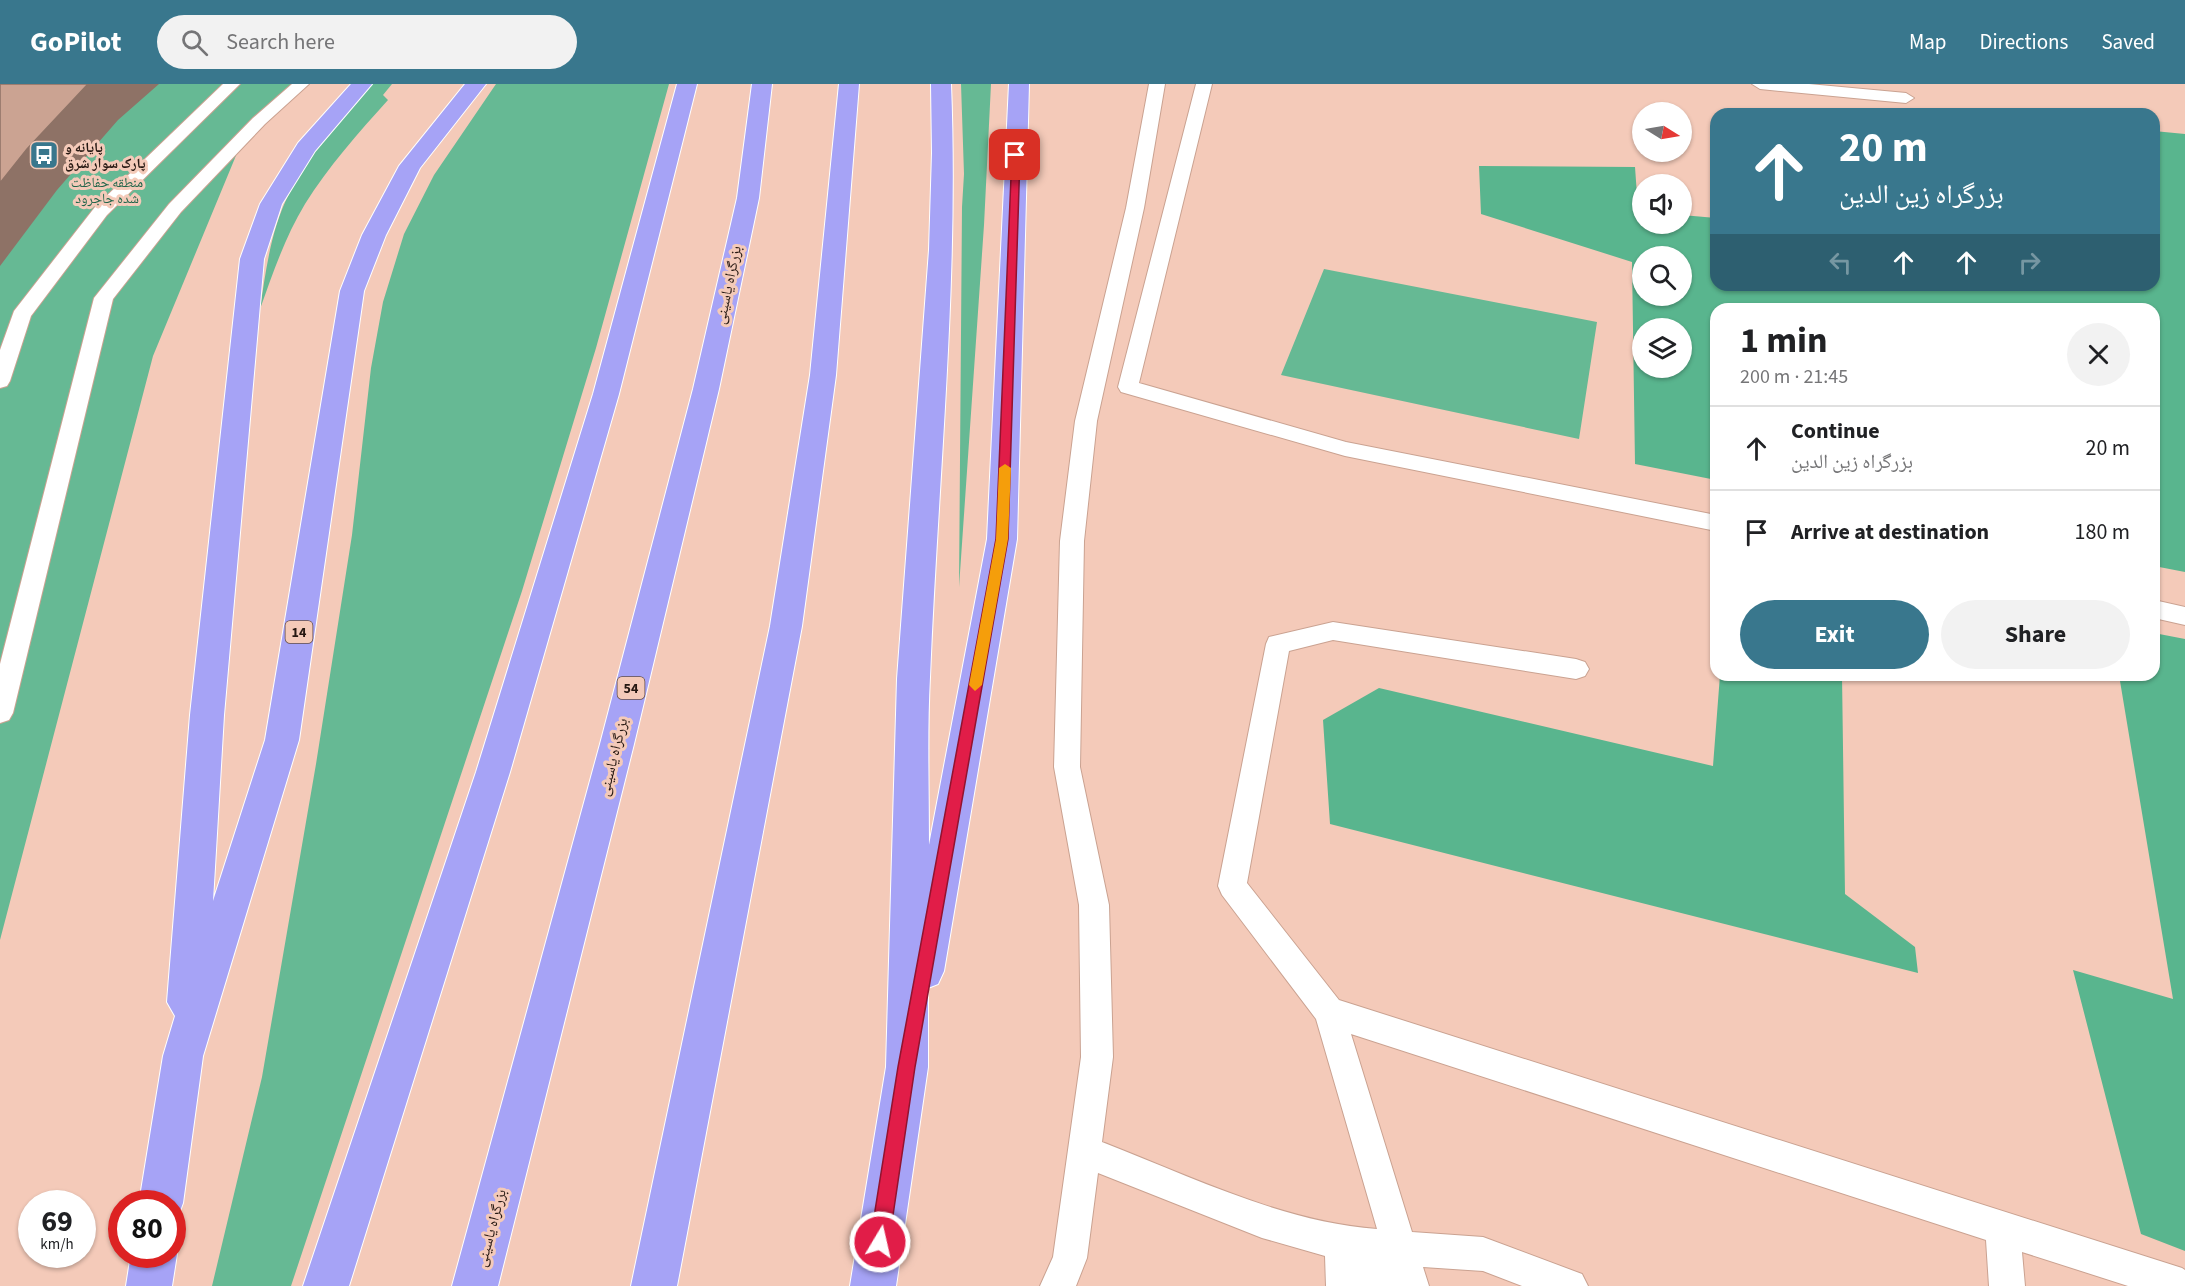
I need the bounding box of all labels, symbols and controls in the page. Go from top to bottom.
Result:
search box [157,15,577,69]
text: GoPilot [30,22,121,62]
icon: search [178,26,211,59]
text: Search here [226,26,335,58]
text: Map [1909,27,1947,57]
text: Directions [1980,27,2068,57]
text: Saved [2101,27,2155,57]
north arrow [1632,102,1692,162]
map controls [1632,102,1692,378]
text: 20 m [1839,118,1928,178]
pin [989,129,1040,180]
icon: ahead [1740,132,1818,210]
place label: پایانه و پارک‌ سوار شرق [65,138,146,174]
icon: arrive [998,138,1031,171]
bus stop icon: پایانه و پارک‌ سوار شرق [28,139,60,171]
park label: منطقه حفاظت شده جاجرود [71,173,143,209]
button: sound [1632,174,1692,234]
text: بزرگراه زین الدین [1839,175,2004,214]
street label: بزرگراه یاسینی [710,244,747,326]
button: search [1632,246,1692,306]
icon: left [1824,246,1857,279]
icon: ahead [1887,246,1920,279]
icon: ahead [1950,246,1983,279]
icon: right [2013,246,2046,279]
text: 1 min [1740,315,1828,366]
button: layers [1632,318,1692,378]
button: close [2067,323,2130,386]
text: 200 m · 21:45 [1740,363,1848,391]
text: Continue [1791,415,1880,447]
icon: ahead [1740,432,1773,465]
text: 20 m [2085,432,2130,464]
text: بزرگراه زین الدین [1791,448,1913,476]
icon: arrive [1740,516,1773,549]
text: Arrive at destination [1791,516,1989,548]
text: 180 m [2075,516,2130,548]
button: Exit [1740,600,1929,669]
button: Share [1941,600,2130,669]
road number: 14 [286,621,312,643]
road number: 54 [618,677,644,699]
street label: بزرگراه یاسینی [594,716,633,798]
street label: بزرگراه یاسینی [471,1187,512,1269]
speed limit sign: 80 [108,1190,186,1268]
text: 69 [41,1200,73,1243]
position arrow [848,1210,912,1274]
text: km/h [40,1234,74,1255]

